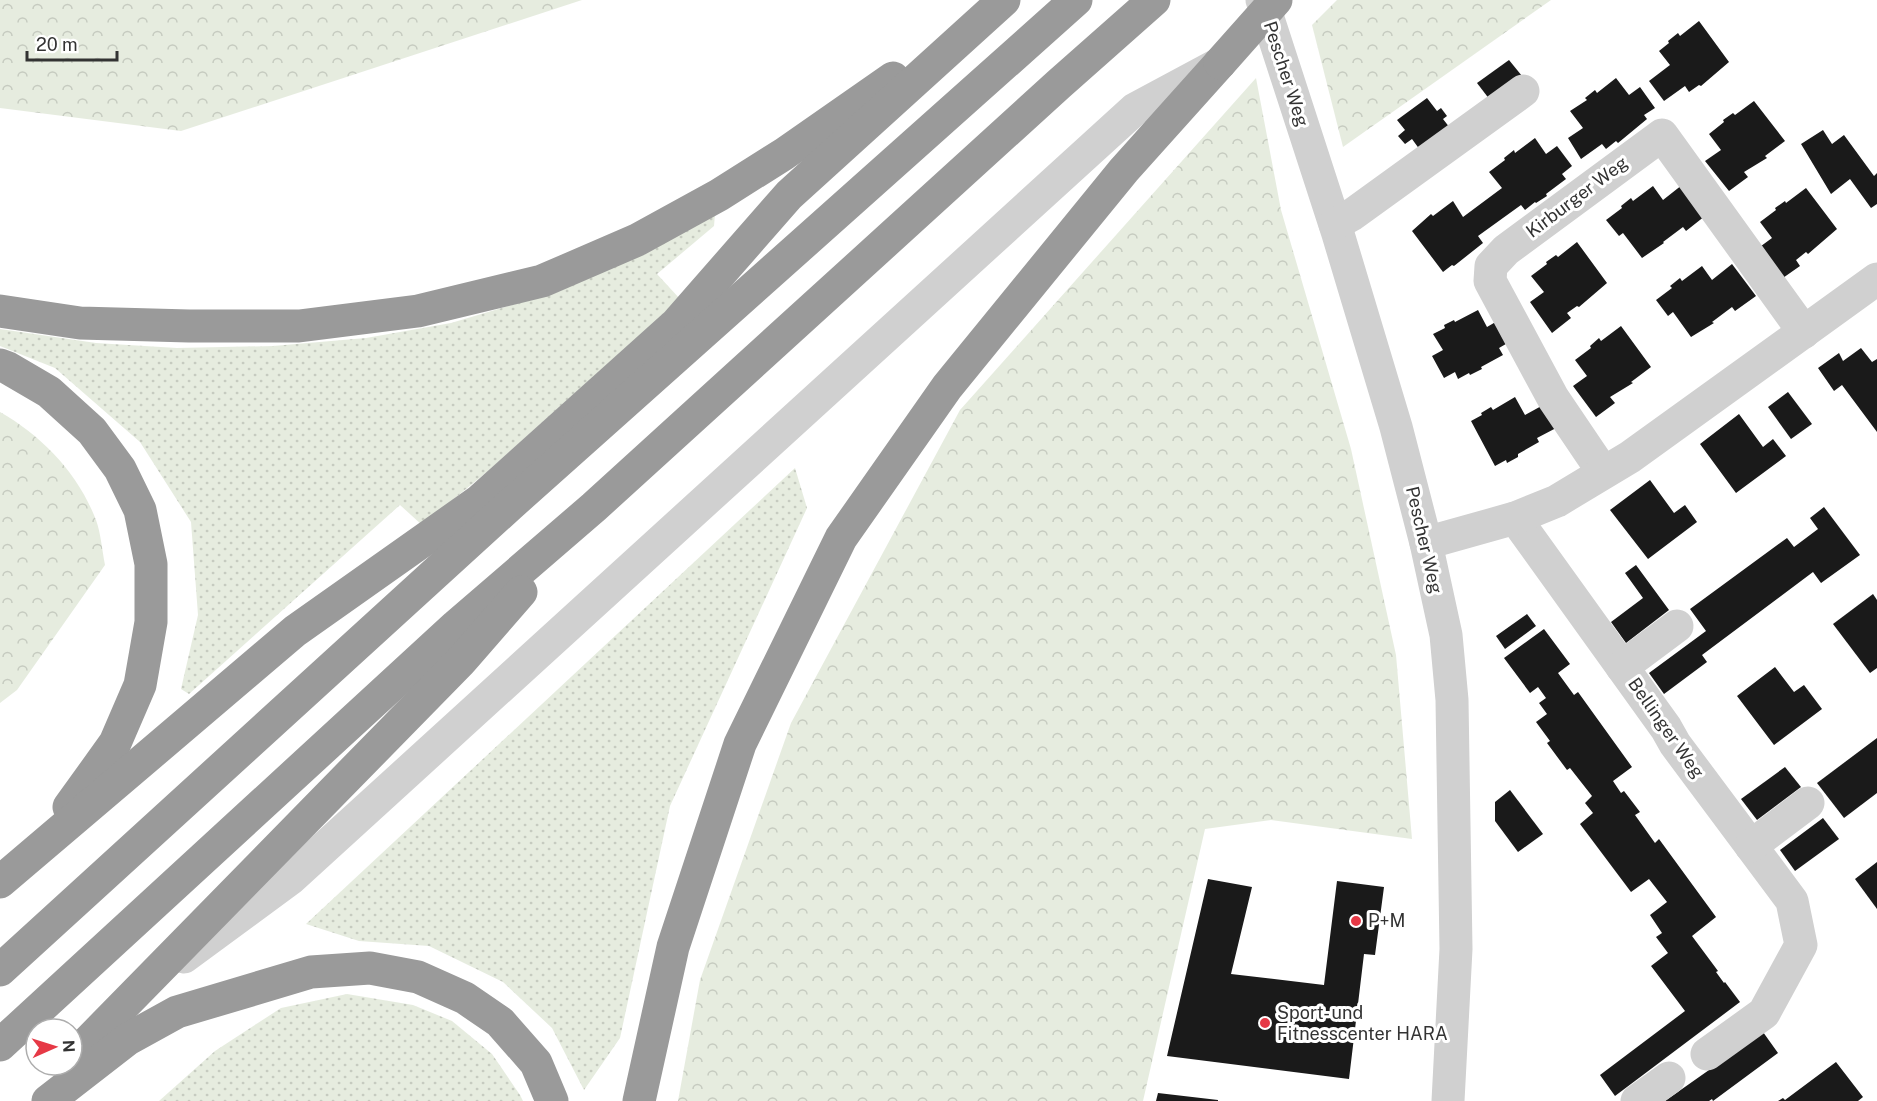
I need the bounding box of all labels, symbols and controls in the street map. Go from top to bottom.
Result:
street label: Pescher Weg [1260,19,1313,129]
scale bar [27,24,117,62]
text: 20 m [36,34,78,55]
street label: Kirburger Weg [1522,152,1632,242]
street label: Pescher Weg [1402,484,1447,596]
street label: Bellinger Weg [1624,674,1709,782]
place label: P+M [1368,910,1405,931]
marker: P+M [1349,914,1363,928]
place label: Sport- und Fitnesscenter HARA [1277,1002,1448,1044]
marker: Sport- und Fitnesscenter HARA [1258,1016,1272,1030]
north arrow [24,1017,84,1077]
text: N [59,1039,78,1053]

